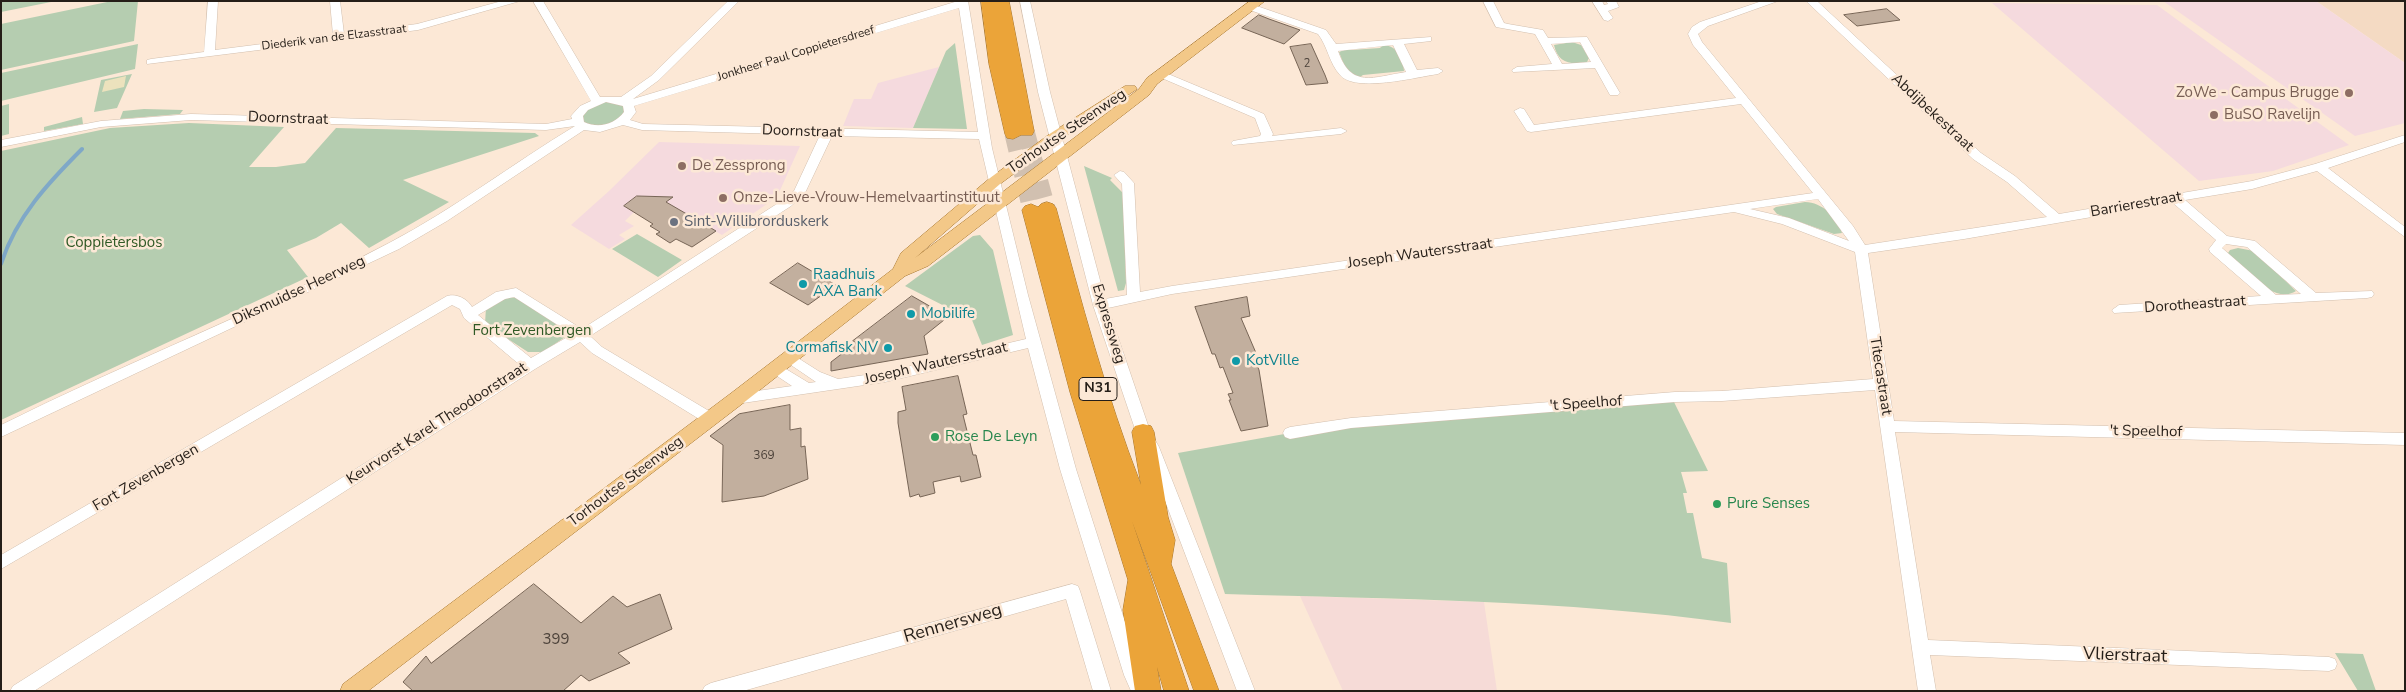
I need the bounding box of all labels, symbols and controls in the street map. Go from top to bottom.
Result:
street label: Diederik van de Elzasstraat [261,22,407,54]
street label: Jonkheer Paul Coppietersdreef [716,23,876,85]
house number: 2 [1304,57,1310,71]
street label: Abdijbekestraat [1887,70,1977,156]
place label: ZoWe - Campus Brugge [2176,84,2339,102]
street label: Torhoutse Steenweg [1004,86,1130,178]
marker: ZoWe - Campus Brugge [2343,87,2355,99]
place label: BuSO Ravelijn [2224,106,2321,124]
street label: Doornstraat [247,109,329,129]
marker: BuSO Ravelijn [2208,109,2220,121]
street label: Doornstraat [761,122,843,142]
place label: De Zessprong [692,157,786,175]
marker: De Zessprong [676,160,688,172]
street label: Barrierestraat [2089,188,2183,222]
place label: Onze-Lieve-Vrouw-Hemelvaartinstituut [733,189,1000,207]
marker: Onze-Lieve-Vrouw-Hemelvaartinstituut [717,192,729,204]
place label: Sint-Willibrorduskerk [684,213,828,231]
marker: Sint-Willibrorduskerk [668,216,680,228]
park label: Coppietersbos [66,234,162,252]
street label: Joseph Wautersstraat [1346,235,1494,273]
street label: Diksmuidse Heerweg [230,252,368,330]
place label: Raadhuis AXA Bank [813,266,882,301]
marker: Raadhuis AXA Bank [797,278,809,290]
street label: Expressweg [1087,282,1129,366]
street label: Dorotheastraat [2144,292,2246,318]
place label: Mobilife [921,305,975,323]
marker: Mobilife [905,308,917,320]
park label: Fort Zevenbergen [472,322,592,340]
street label: Titecastraat [1865,335,1895,417]
place label: Cormafisk NV [786,339,878,357]
street label: Joseph Wautersstraat [863,339,1009,389]
marker: Cormafisk NV [882,342,894,354]
place label: KotVille [1246,352,1299,370]
marker: KotVille [1230,355,1242,367]
street label: Keurvorst Karel Theodoorstraat [344,359,530,489]
road number: N31 [1079,378,1117,400]
street label: 't Speelhof [1549,392,1623,416]
street label: 't Speelhof [2110,422,2182,442]
place label: Rose De Leyn [945,428,1037,446]
marker: Rose De Leyn [929,431,941,443]
street label: Torhoutse Steenweg [565,433,687,531]
street label: Fort Zevenbergen [90,440,202,516]
house number: 369 [753,449,775,463]
place label: Pure Senses [1727,495,1810,513]
marker: Pure Senses [1711,498,1723,510]
street label: Rennersweg [901,600,1005,648]
house number: 399 [543,631,569,649]
street label: Vlierstraat [2082,644,2168,668]

